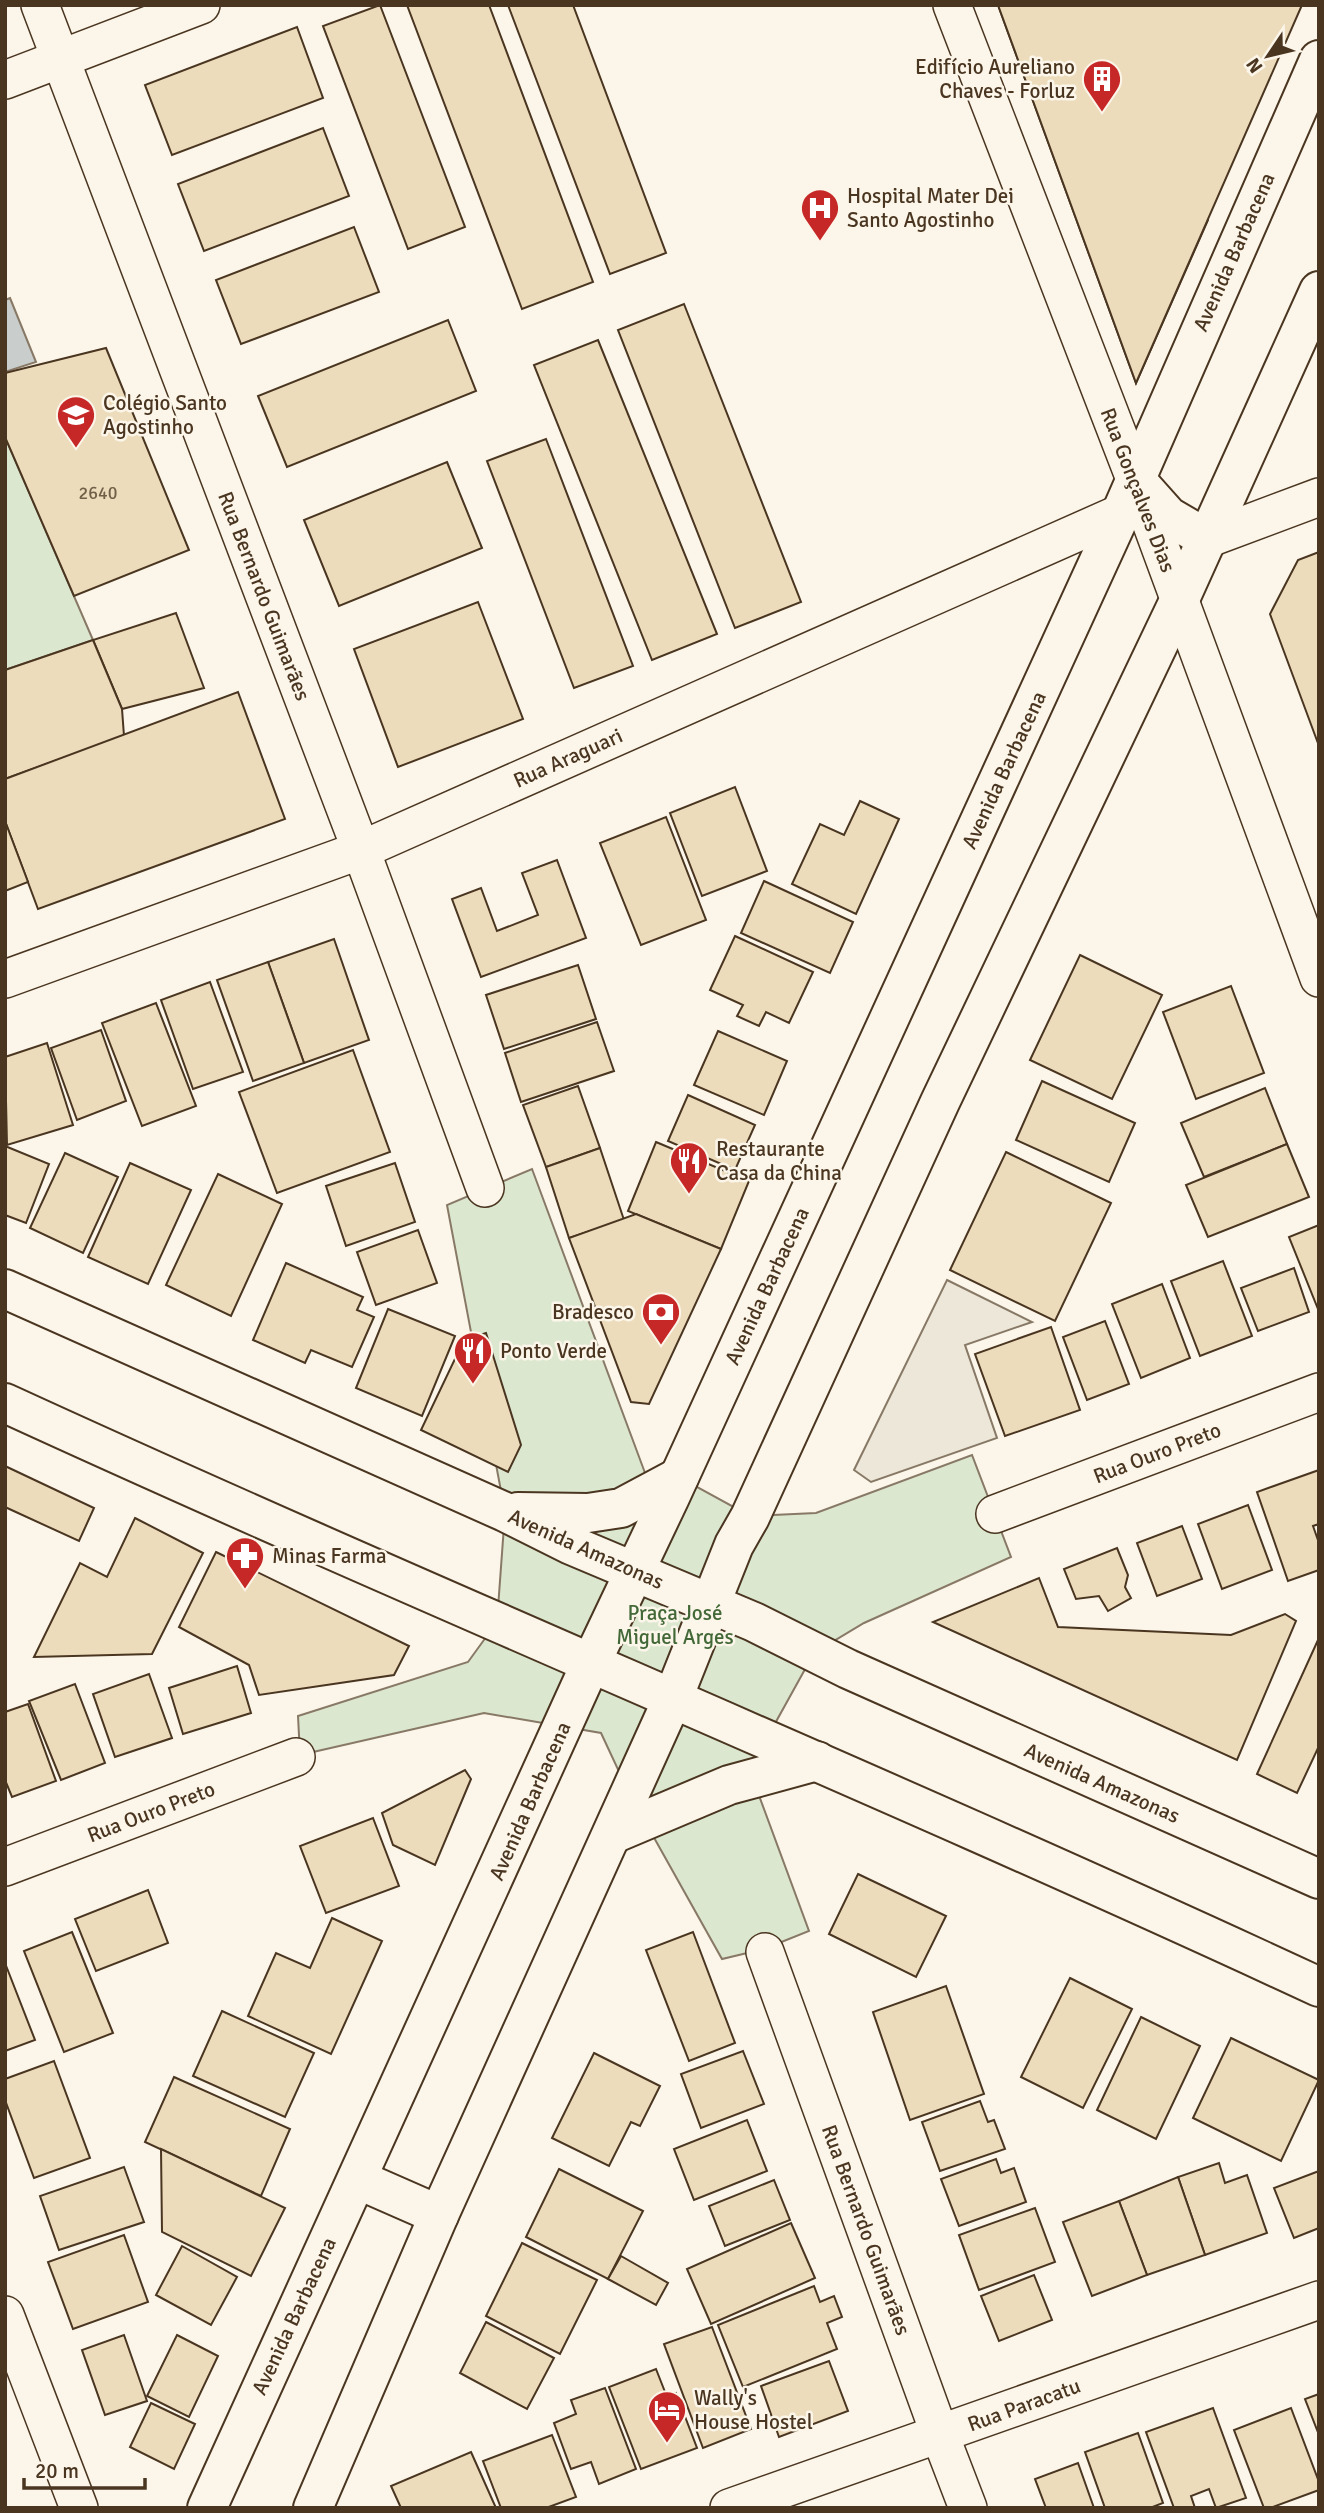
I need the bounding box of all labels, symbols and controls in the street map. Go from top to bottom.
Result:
north arrow [1233,21,1303,91]
text: N [1241,53,1269,77]
place label: Edifício Aureliano Chaves - Forluz [915,54,1075,104]
building icon: Edifício Aureliano Chaves - Forluz [1081,58,1123,113]
street label: Avenida Barbacena [1187,169,1281,335]
place label: Hospital Mater Dei Santo Agostinho [847,183,1014,233]
hospital icon: Hospital Mater Dei Santo Agostinho [799,187,841,242]
place label: Colégio Santo Agostinho [103,390,227,440]
school or university icon: Colégio Santo Agostinho [55,394,97,449]
street label: Rua Gonçalves Dias [1095,404,1181,576]
house number: 2640 [79,482,117,504]
street label: Rua Bernardo Guimarães [212,488,316,704]
street label: Avenida Barbacena [956,687,1052,853]
street label: Rua Araguari [509,722,627,794]
place label: Restaurante Casa da China [716,1136,842,1186]
restaurant icon: Restaurante Casa da China [668,1140,710,1195]
street label: Avenida Barbacena [719,1203,815,1369]
bank icon: Bradesco [640,1291,682,1346]
place label: Bradesco [552,1299,634,1325]
restaurant icon: Ponto Verde [452,1330,494,1385]
place label: Ponto Verde [500,1338,607,1364]
street label: Rua Ouro Preto [1090,1417,1224,1489]
street label: Avenida Amazonas [504,1503,668,1595]
pharmacy icon: Minas Farma [224,1535,266,1590]
place label: Minas Farma [272,1543,387,1569]
park label: Praça José Miguel Arges [616,1600,734,1650]
street label: Avenida Barbacena [483,1718,577,1884]
street label: Avenida Amazonas [1020,1737,1184,1829]
street label: Rua Ouro Preto [84,1776,218,1848]
street label: Rua Bernardo Guimarães [816,2121,916,2339]
street label: Avenida Barbacena [246,2233,342,2399]
street label: Rua Paracatu [964,2373,1084,2437]
place label: Wally's House Hostel [694,2385,813,2435]
hotel icon: Wally's House Hostel [646,2389,688,2444]
scale bar [24,2446,145,2490]
text: 20 m [35,2458,79,2484]

